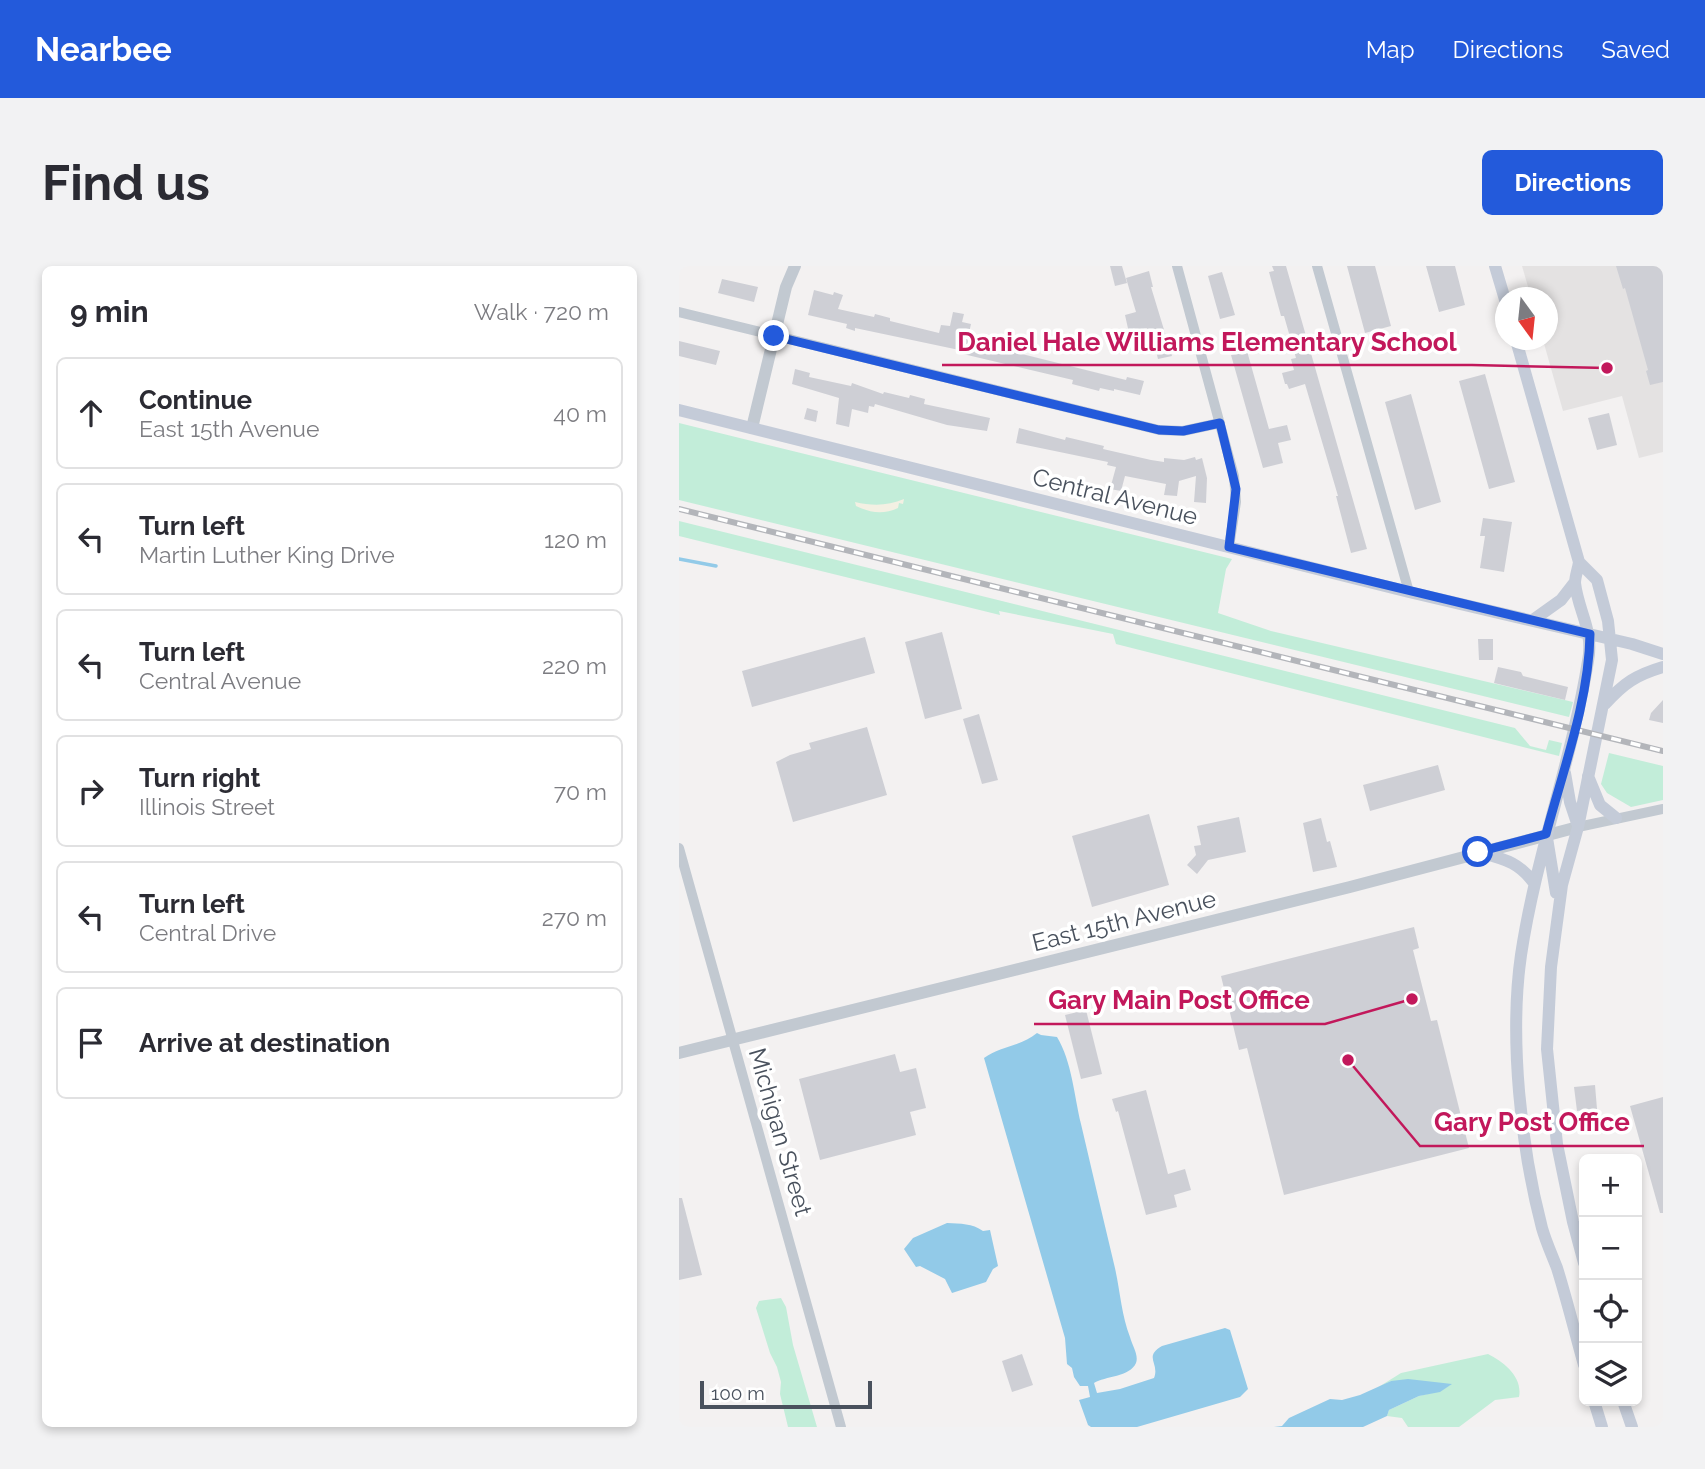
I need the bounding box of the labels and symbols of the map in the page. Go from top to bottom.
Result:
north arrow [1495,287,1558,350]
callout: Daniel Hale Williams Elementary School [942,318,1472,365]
route end [758,320,789,351]
text: Daniel Hale Williams Elementary School [957,327,1457,357]
street label: Central Avenue [1029,462,1201,531]
route start [1462,836,1493,867]
street label: East 15th Avenue [1029,884,1219,957]
callout: Gary Main Post Office [1034,977,1325,1024]
text: Gary Main Post Office [1048,985,1310,1015]
street label: Michigan Street [743,1045,818,1219]
callout: Gary Post Office [1420,1099,1644,1146]
text: Gary Post Office [1434,1107,1630,1137]
scale bar [700,1378,871,1410]

